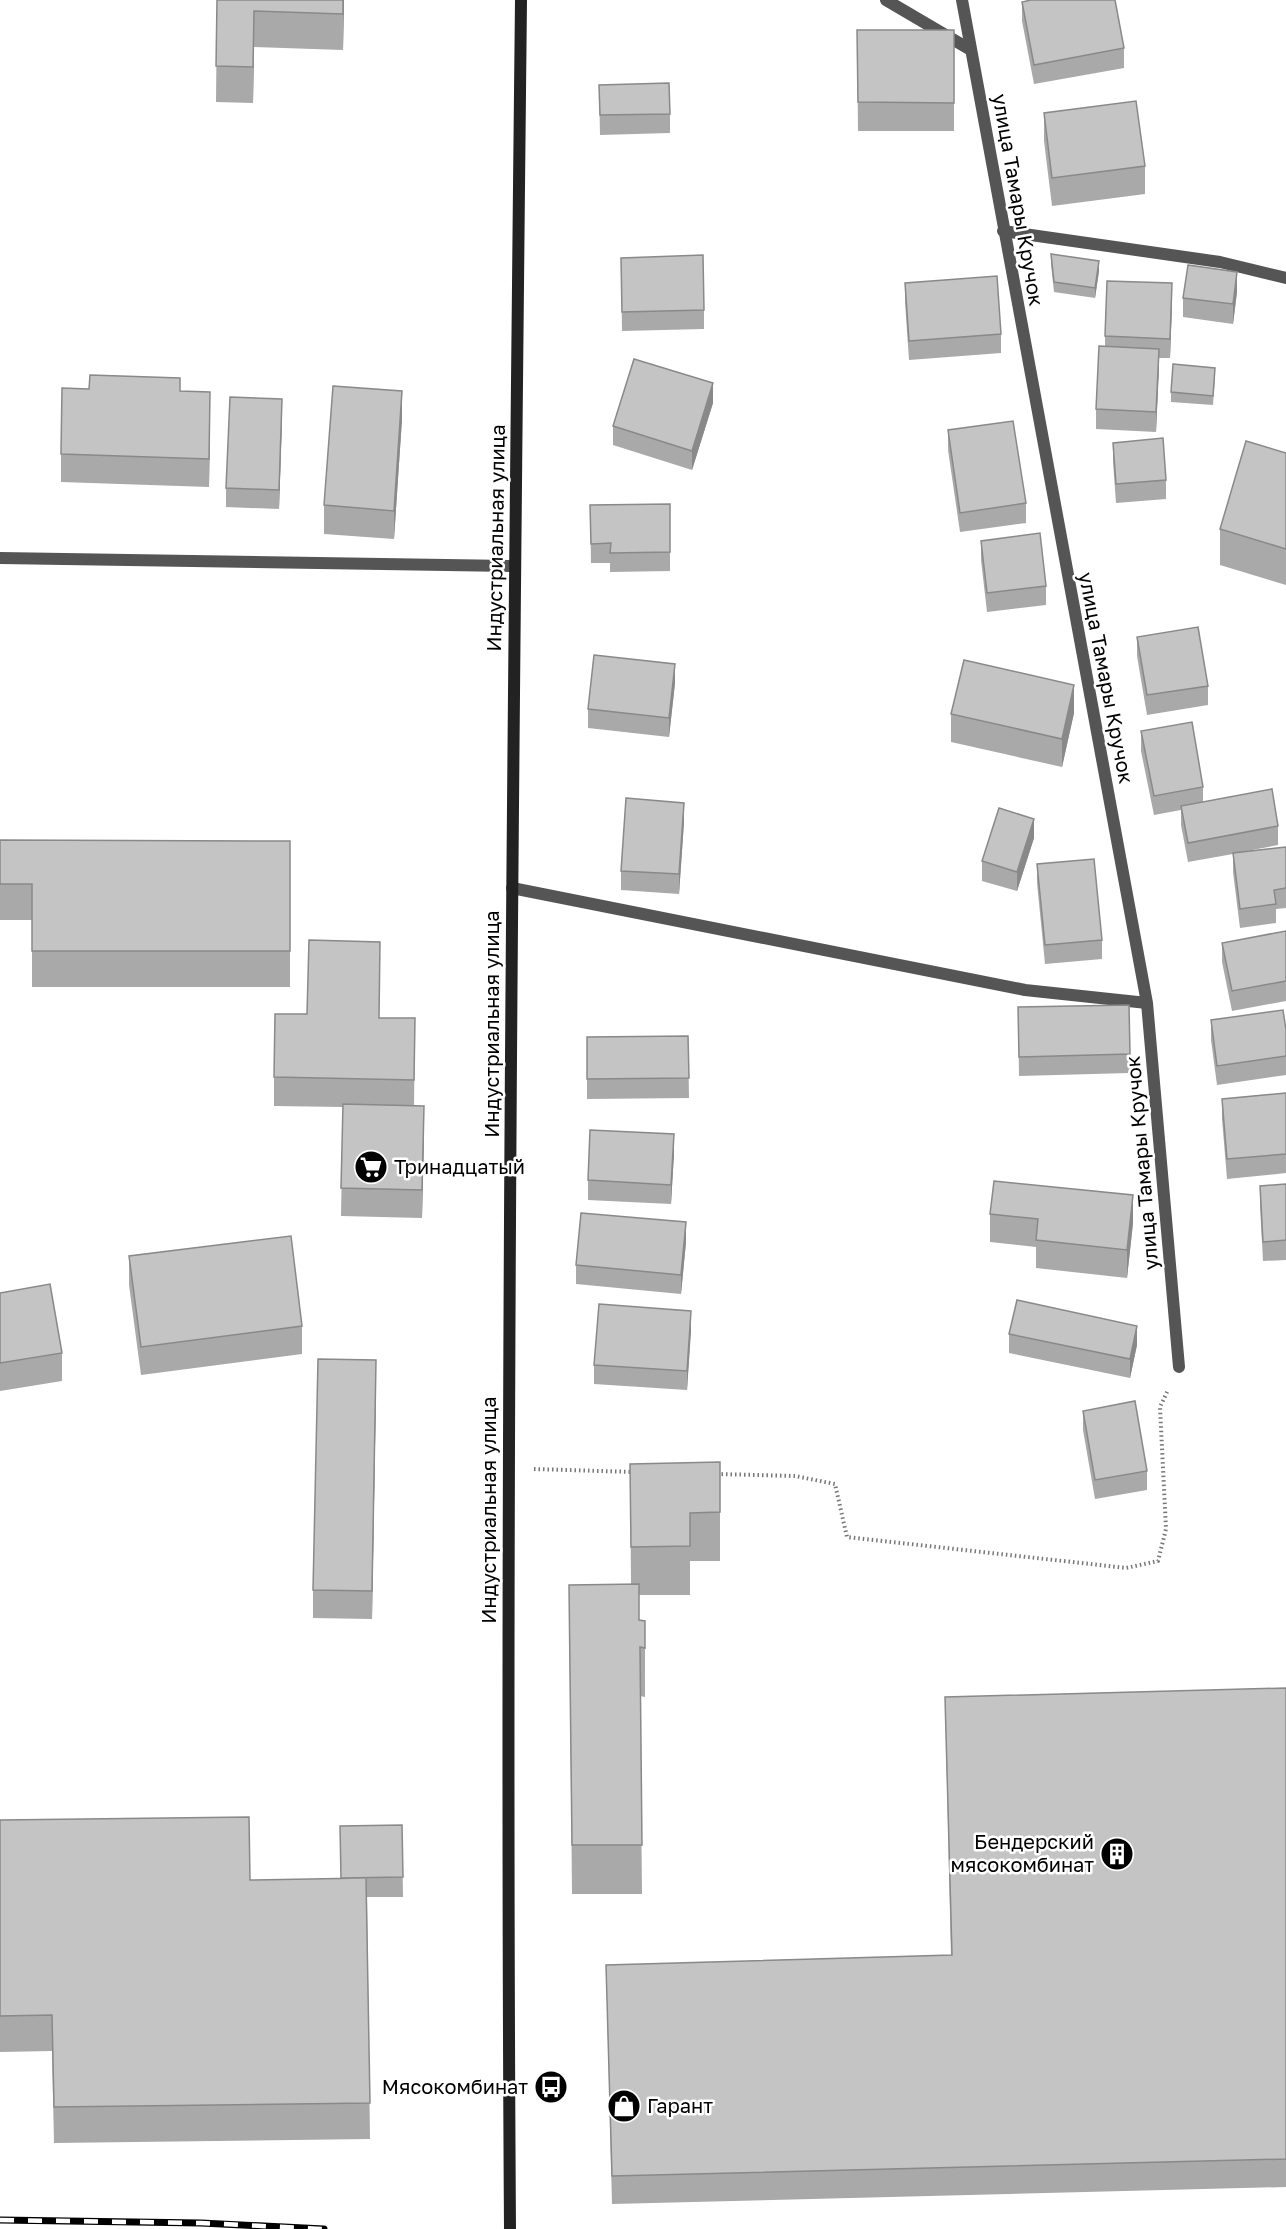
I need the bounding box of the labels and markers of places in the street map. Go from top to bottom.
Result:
supermarket icon: Тринадцатый [353,1149,389,1185]
place label: Тринадцатый [394,1154,525,1178]
place label: Бендерский мясокомбинат [951,1829,1094,1876]
building icon: Бендерский мясокомбинат [1099,1836,1135,1872]
bus stop icon: Мясокомбинат [533,2069,569,2105]
place label: Мясокомбинат [382,2074,528,2098]
shop icon: Гарант [606,2088,642,2124]
place label: Гарант [647,2093,713,2117]

